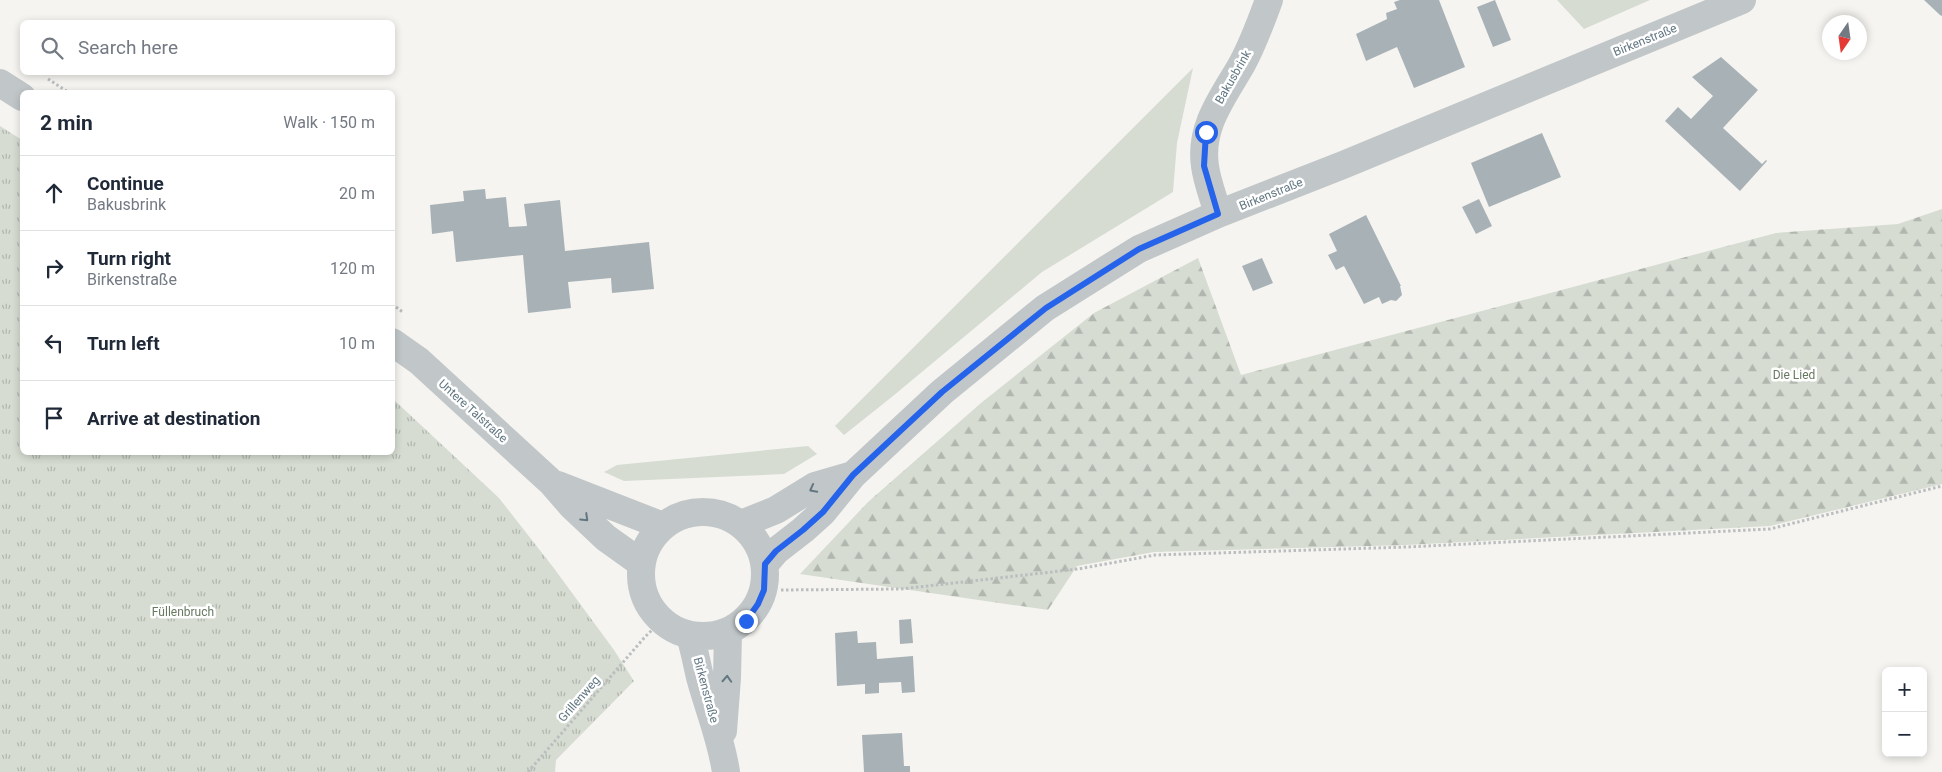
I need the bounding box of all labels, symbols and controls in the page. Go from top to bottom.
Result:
north arrow [1822,15,1867,60]
search box [20,20,395,75]
street label: Birkenstraße [1611,21,1679,59]
icon: search [38,34,66,62]
text: Search here [78,36,178,59]
street label: Bakusbrink [1212,47,1254,106]
text: 2 min [40,111,93,135]
text: Walk · 150 m [283,113,375,132]
route start [1195,121,1218,144]
text: Continue [87,172,164,195]
street label: Birkenstraße [1237,175,1305,213]
icon: ahead [40,179,68,207]
text: 20 m [339,184,375,203]
text: Bakusbrink [87,195,166,214]
text: Turn right [87,247,171,270]
icon: right [40,254,68,282]
text: 120 m [330,259,375,278]
text: Birkenstraße [87,270,177,289]
icon: left [40,329,68,357]
text: Turn left [87,332,160,355]
text: 10 m [339,334,375,353]
park label: Die Lied [1773,368,1815,382]
street label: Untere Talstraße [436,376,510,446]
icon: arrive [40,404,68,432]
text: Arrive at destination [87,407,260,430]
one-way arrow [809,482,818,492]
one-way arrow [580,512,589,521]
park label: Füllenbruch [152,605,214,619]
route end [735,610,758,633]
street label: Birkenstraße [691,656,721,724]
map controls [1882,667,1927,757]
button: + [1882,667,1927,712]
street label: Grillenweg [555,673,603,725]
one-way arrow [721,674,732,682]
button: − [1882,712,1927,757]

